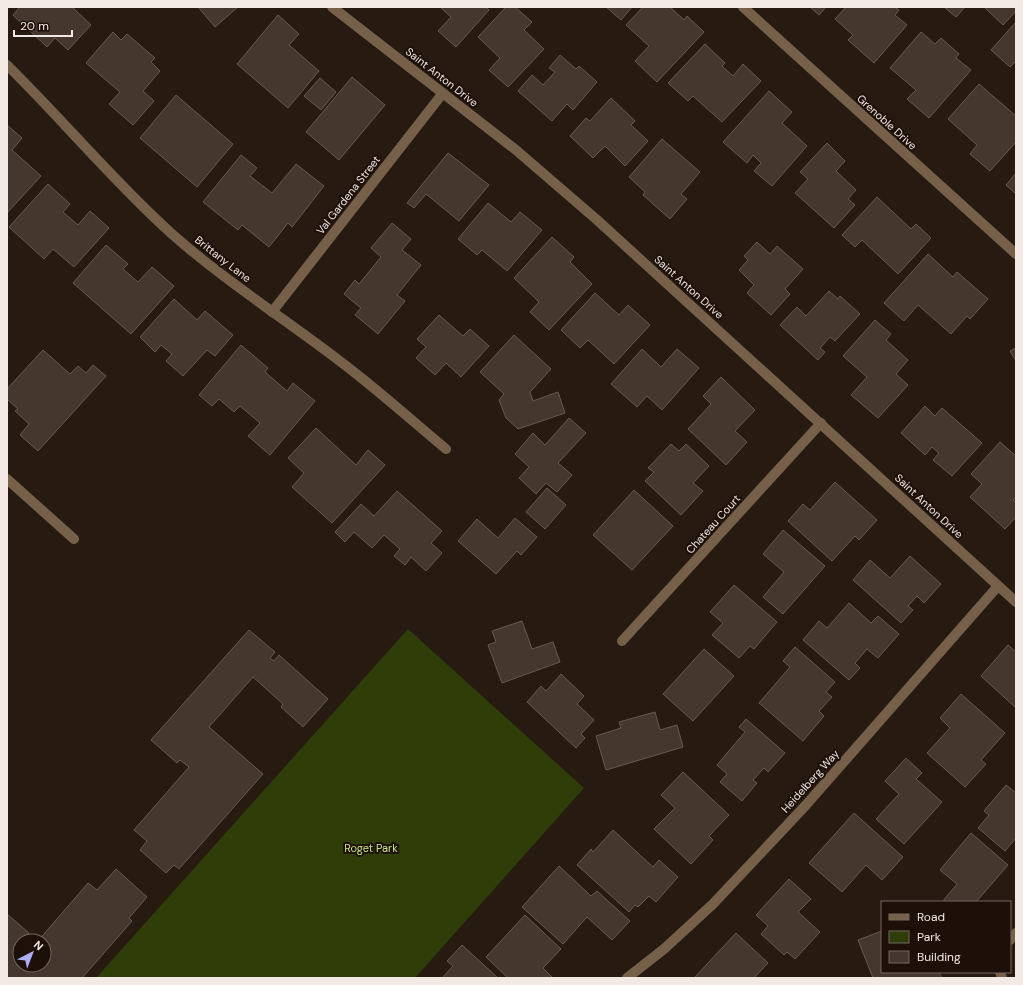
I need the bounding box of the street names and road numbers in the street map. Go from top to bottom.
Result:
street label: Saint Anton Drive [403,44,481,110]
street label: Grenoble Drive [854,91,920,153]
street label: Val Gardena Street [313,153,383,237]
street label: Brittany Lane [192,233,254,285]
street label: Saint Anton Drive [652,252,726,322]
street label: Saint Anton Drive [892,471,966,541]
street label: Chateau Court [683,492,743,556]
street label: Heidelberg Way [778,747,842,815]

